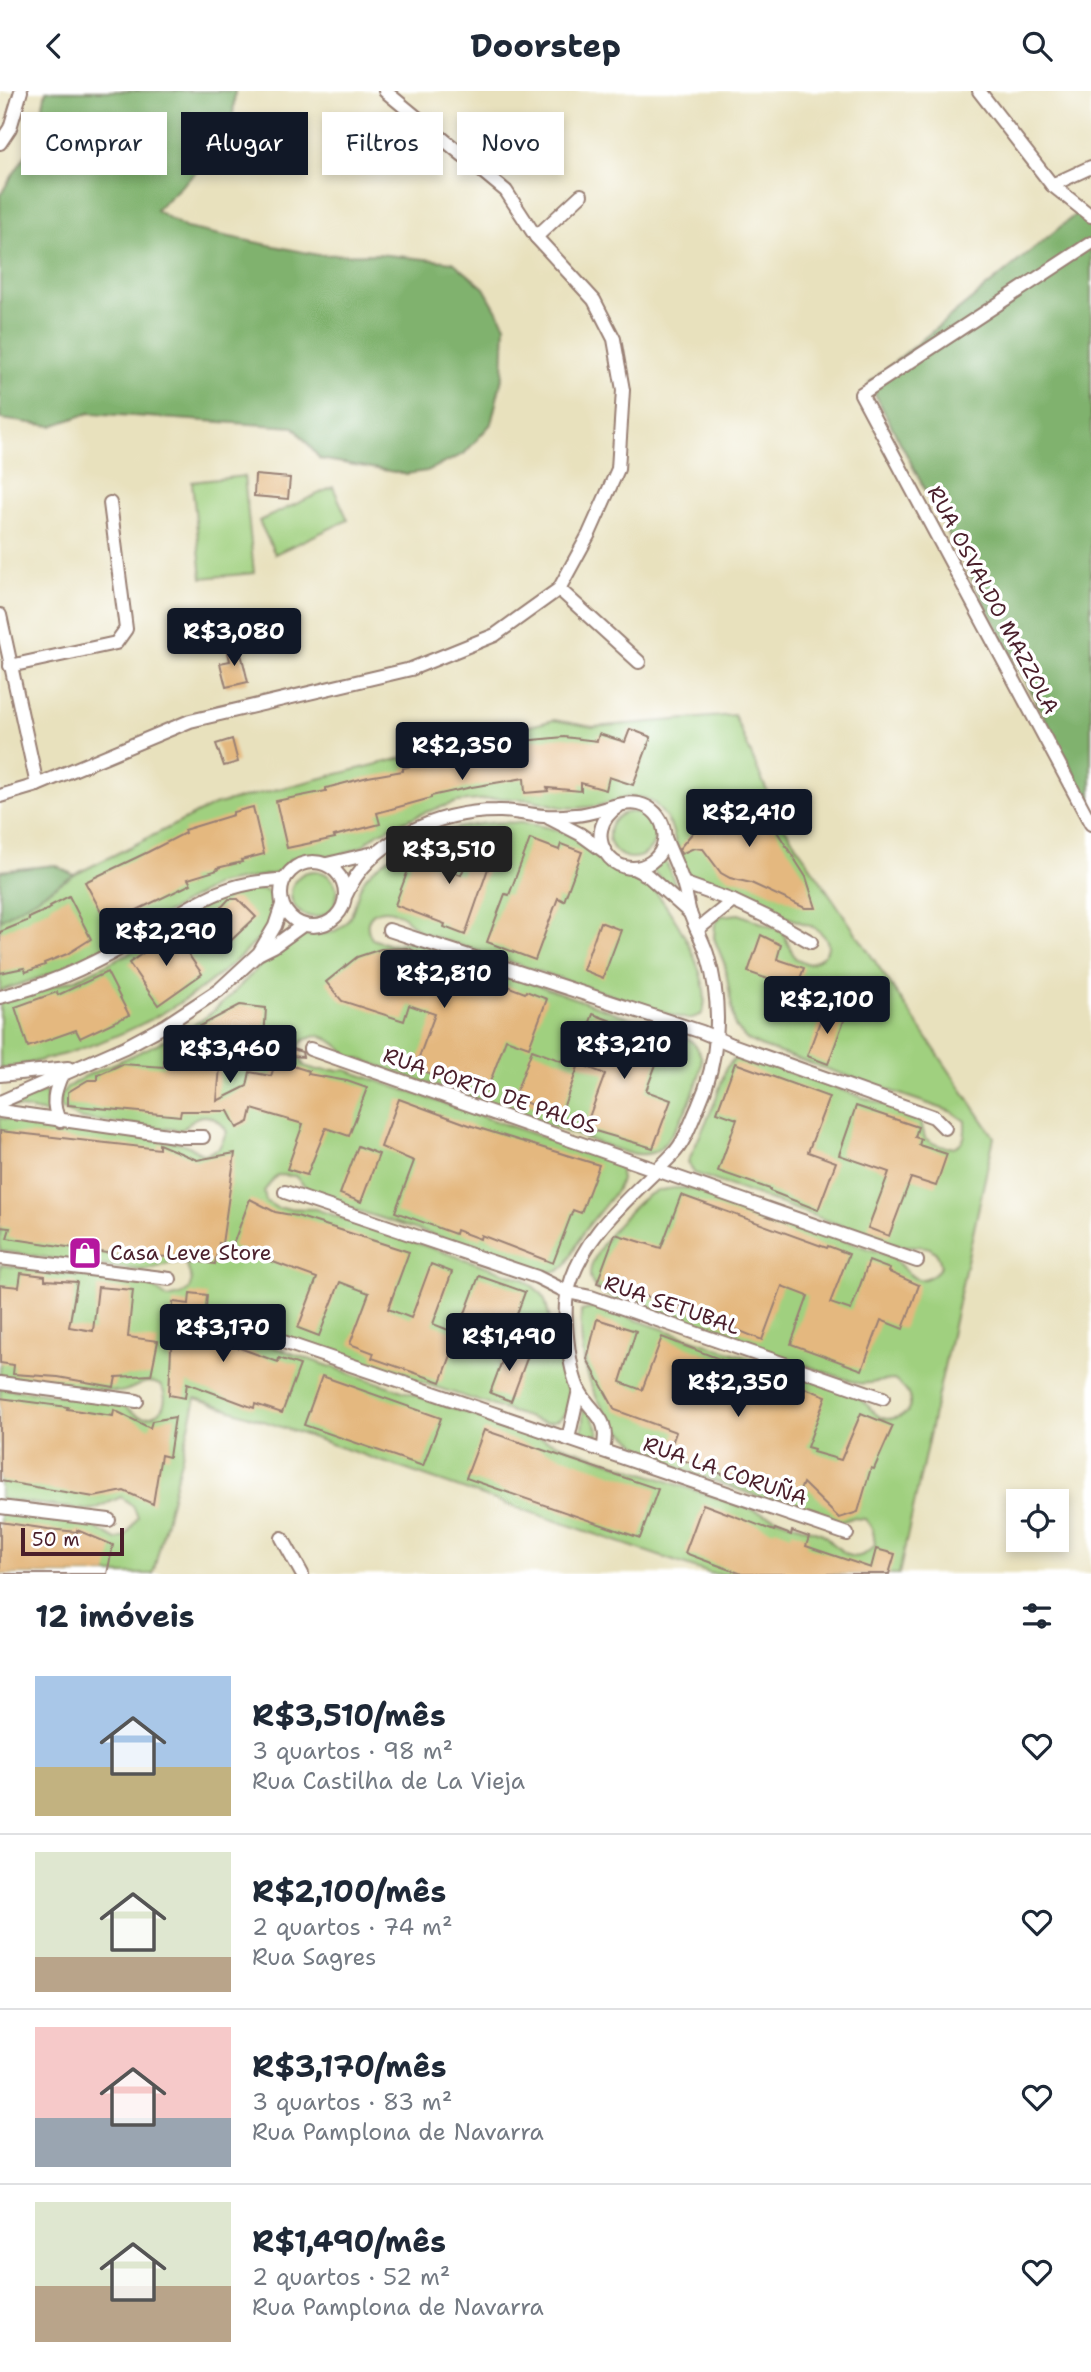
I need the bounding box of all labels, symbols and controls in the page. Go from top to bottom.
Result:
text: Doorstep [470,24,621,67]
icon: back [35,27,73,65]
icon: search [1018,27,1056,65]
chip: Comprar [21,112,167,175]
chip: Alugar [181,112,308,175]
chip: Filtros [322,112,443,175]
chip: Novo [457,112,564,175]
street label: RUA OSVALDO MAZZOLA [921,481,1065,719]
pin: R$3,080 [169,609,299,668]
text: R$3,080 [183,616,285,646]
pin: R$2,350 [397,723,527,782]
text: R$2,350 [412,730,512,760]
pin: R$2,410 [684,789,814,849]
text: R$2,410 [702,797,796,827]
pin: R$3,510 [384,827,514,886]
text: R$3,510 [402,834,496,864]
pin: R$2,290 [101,909,231,968]
text: R$2,290 [115,916,217,946]
pin: R$2,810 [379,951,509,1010]
text: R$2,810 [396,958,492,988]
pin: R$2,100 [762,977,892,1036]
text: R$2,100 [780,984,874,1014]
pin: R$3,210 [559,1021,689,1081]
pin: R$3,460 [165,1025,295,1085]
text: R$3,210 [577,1029,671,1059]
text: R$3,460 [179,1033,281,1063]
street label: RUA PORTO DE PALOS [379,1041,601,1141]
shop icon: Casa Leve Store [66,1234,104,1272]
place label: Casa Leve Store [110,1239,272,1267]
street label: RUA SETUBAL [600,1269,744,1341]
pin: R$3,170 [158,1305,288,1364]
text: R$3,170 [176,1312,270,1342]
pin: R$1,490 [444,1313,574,1373]
text: R$1,490 [462,1321,556,1351]
pin: R$2,350 [673,1359,803,1419]
text: R$2,350 [688,1367,788,1397]
street label: RUA LA CORUÑA [639,1429,811,1512]
map controls [1006,1489,1069,1552]
button: locate [1006,1489,1069,1552]
scale bar [21,1525,124,1557]
text: 50 m [32,1527,80,1552]
text: 12 imóveis [35,1596,195,1637]
icon: filters [1018,1597,1056,1635]
text: R$3,510/mês [252,1695,446,1736]
icon: home [91,1704,175,1788]
icon: heart [1018,1727,1056,1765]
text: 3 quartos · 98 m² [252,1736,453,1766]
text: Rua Castilha de La Vieja [252,1766,525,1796]
text: R$2,100/mês [252,1871,446,1912]
icon: home [91,1880,175,1964]
icon: heart [1018,1903,1056,1941]
text: 2 quartos · 74 m² [252,1912,453,1942]
text: Rua Sagres [252,1942,376,1972]
text: R$3,170/mês [252,2046,447,2087]
icon: home [91,2055,175,2139]
icon: heart [1018,2078,1056,2116]
text: 3 quartos · 83 m² [252,2087,452,2117]
text: Rua Pamplona de Navarra [252,2117,544,2147]
text: R$1,490/mês [252,2221,446,2262]
icon: home [91,2230,175,2314]
icon: heart [1018,2253,1056,2291]
text: 2 quartos · 52 m² [252,2262,450,2292]
text: Rua Pamplona de Navarra [252,2292,544,2322]

